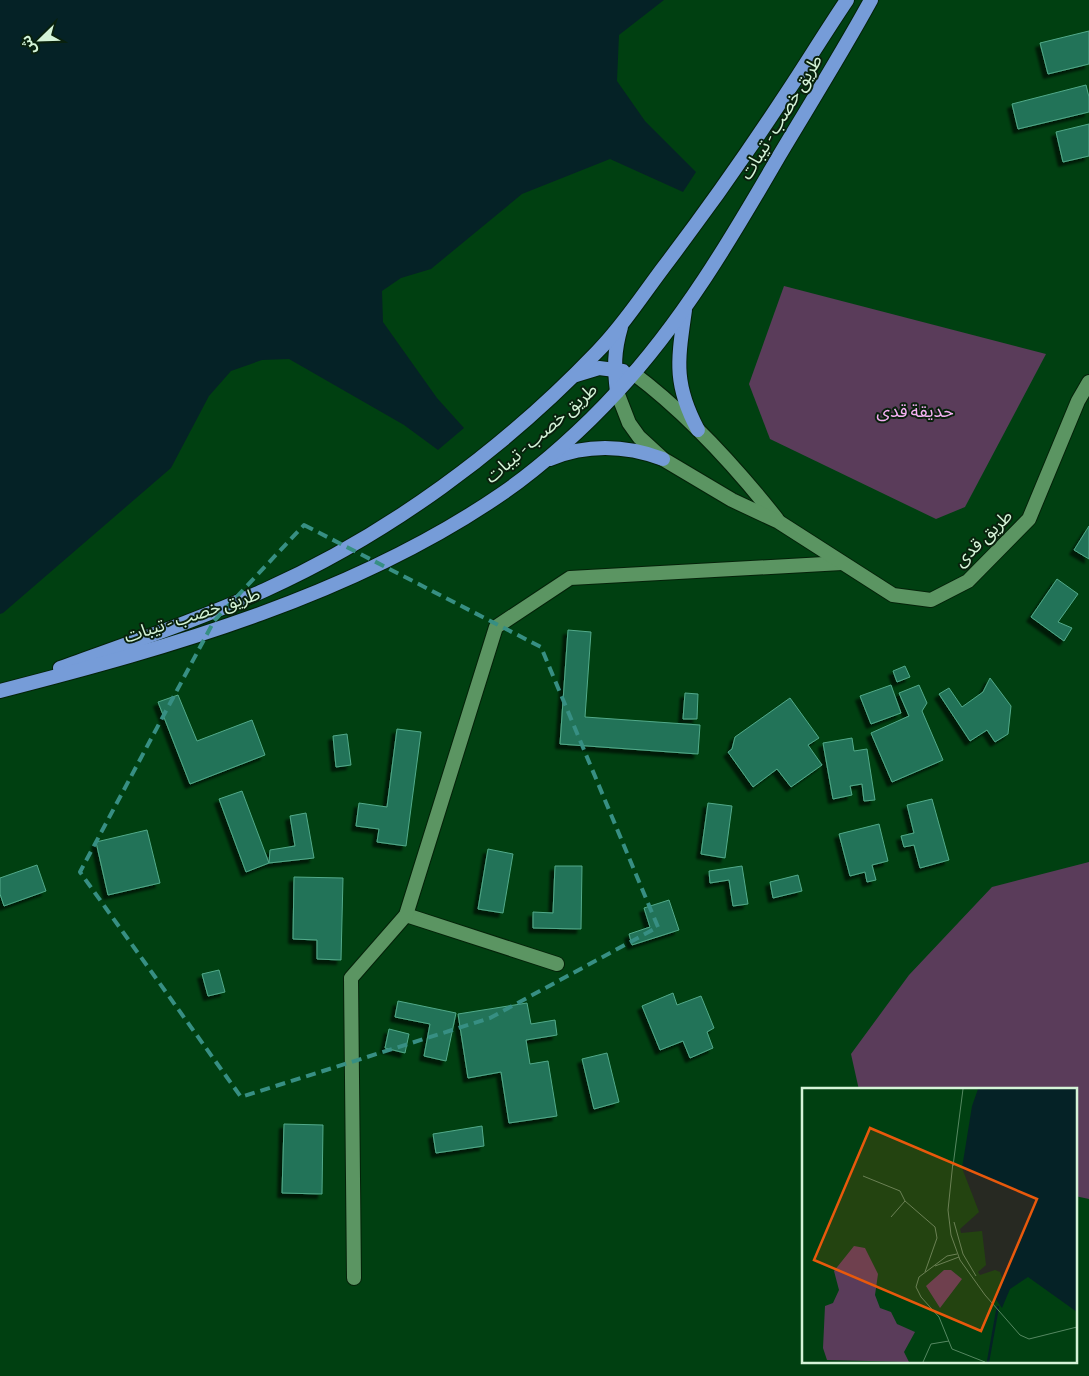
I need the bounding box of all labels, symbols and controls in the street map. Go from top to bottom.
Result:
north arrow [15,15,65,65]
text: ش [19,33,39,56]
street label: طريق خصب - تيبات [738,52,827,183]
street label: طريق خصب - تيبات [482,380,602,488]
park label: حديقة قدى [876,403,954,422]
street label: طريق قدى [951,507,1017,571]
street label: طريق خصب - تيبات [122,585,263,647]
inset map [802,1088,1076,1364]

